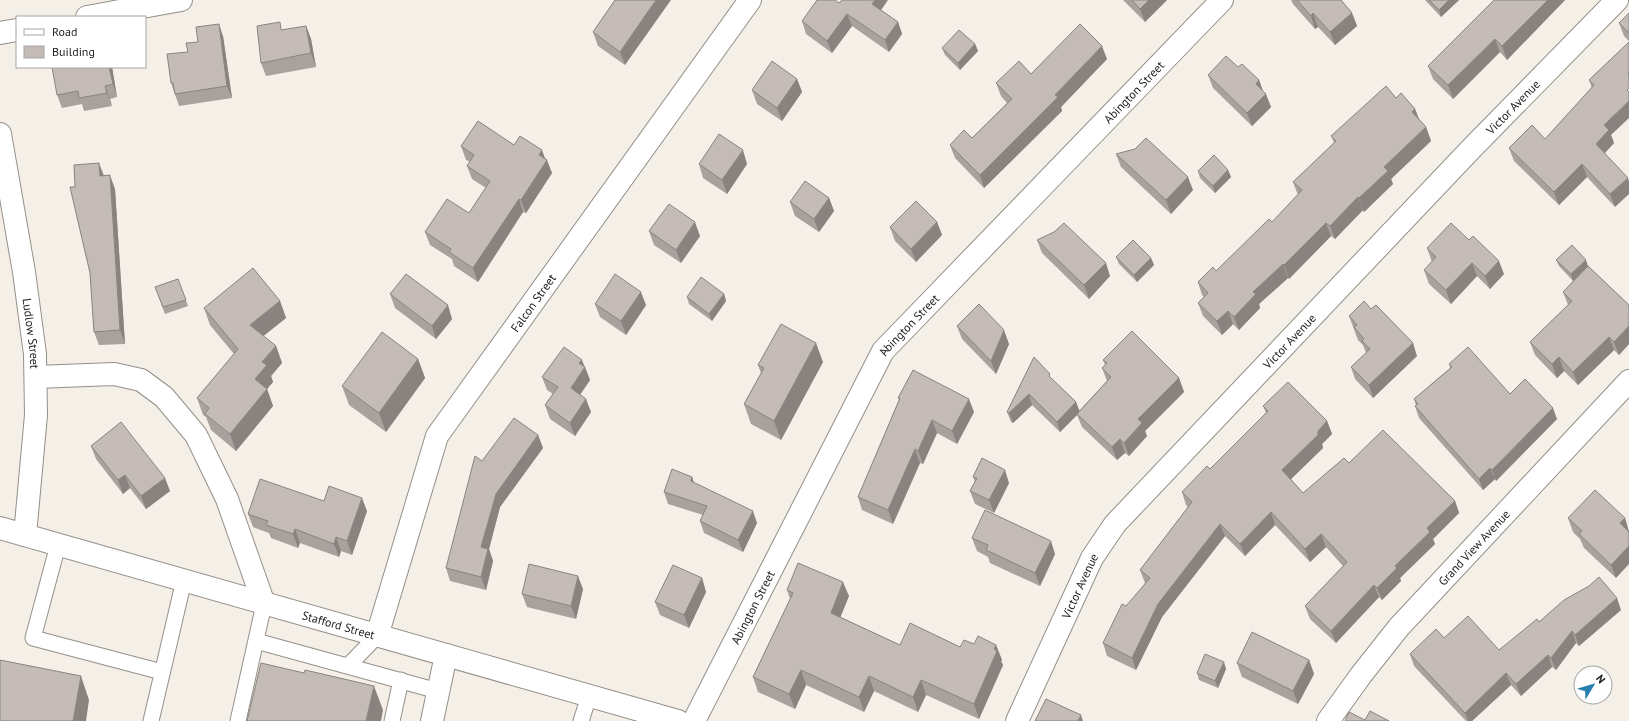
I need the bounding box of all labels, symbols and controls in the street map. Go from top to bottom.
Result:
legend [16,16,146,68]
text: Road [52,24,77,39]
text: Building [52,44,95,59]
street label: Abington Street [1100,57,1167,126]
street label: Victor Avenue [1482,76,1543,138]
street label: Falcon Street [507,271,559,335]
street label: Abington Street [875,291,942,358]
street label: Ludlow Street [20,297,43,369]
street label: Victor Avenue [1259,310,1319,372]
street label: Grand View Avenue [1435,506,1513,588]
street label: Victor Avenue [1057,550,1101,622]
street label: Abington Street [727,568,777,646]
street label: Stafford Street [300,607,377,642]
north arrow [1573,665,1613,705]
text: N [1593,672,1609,686]

